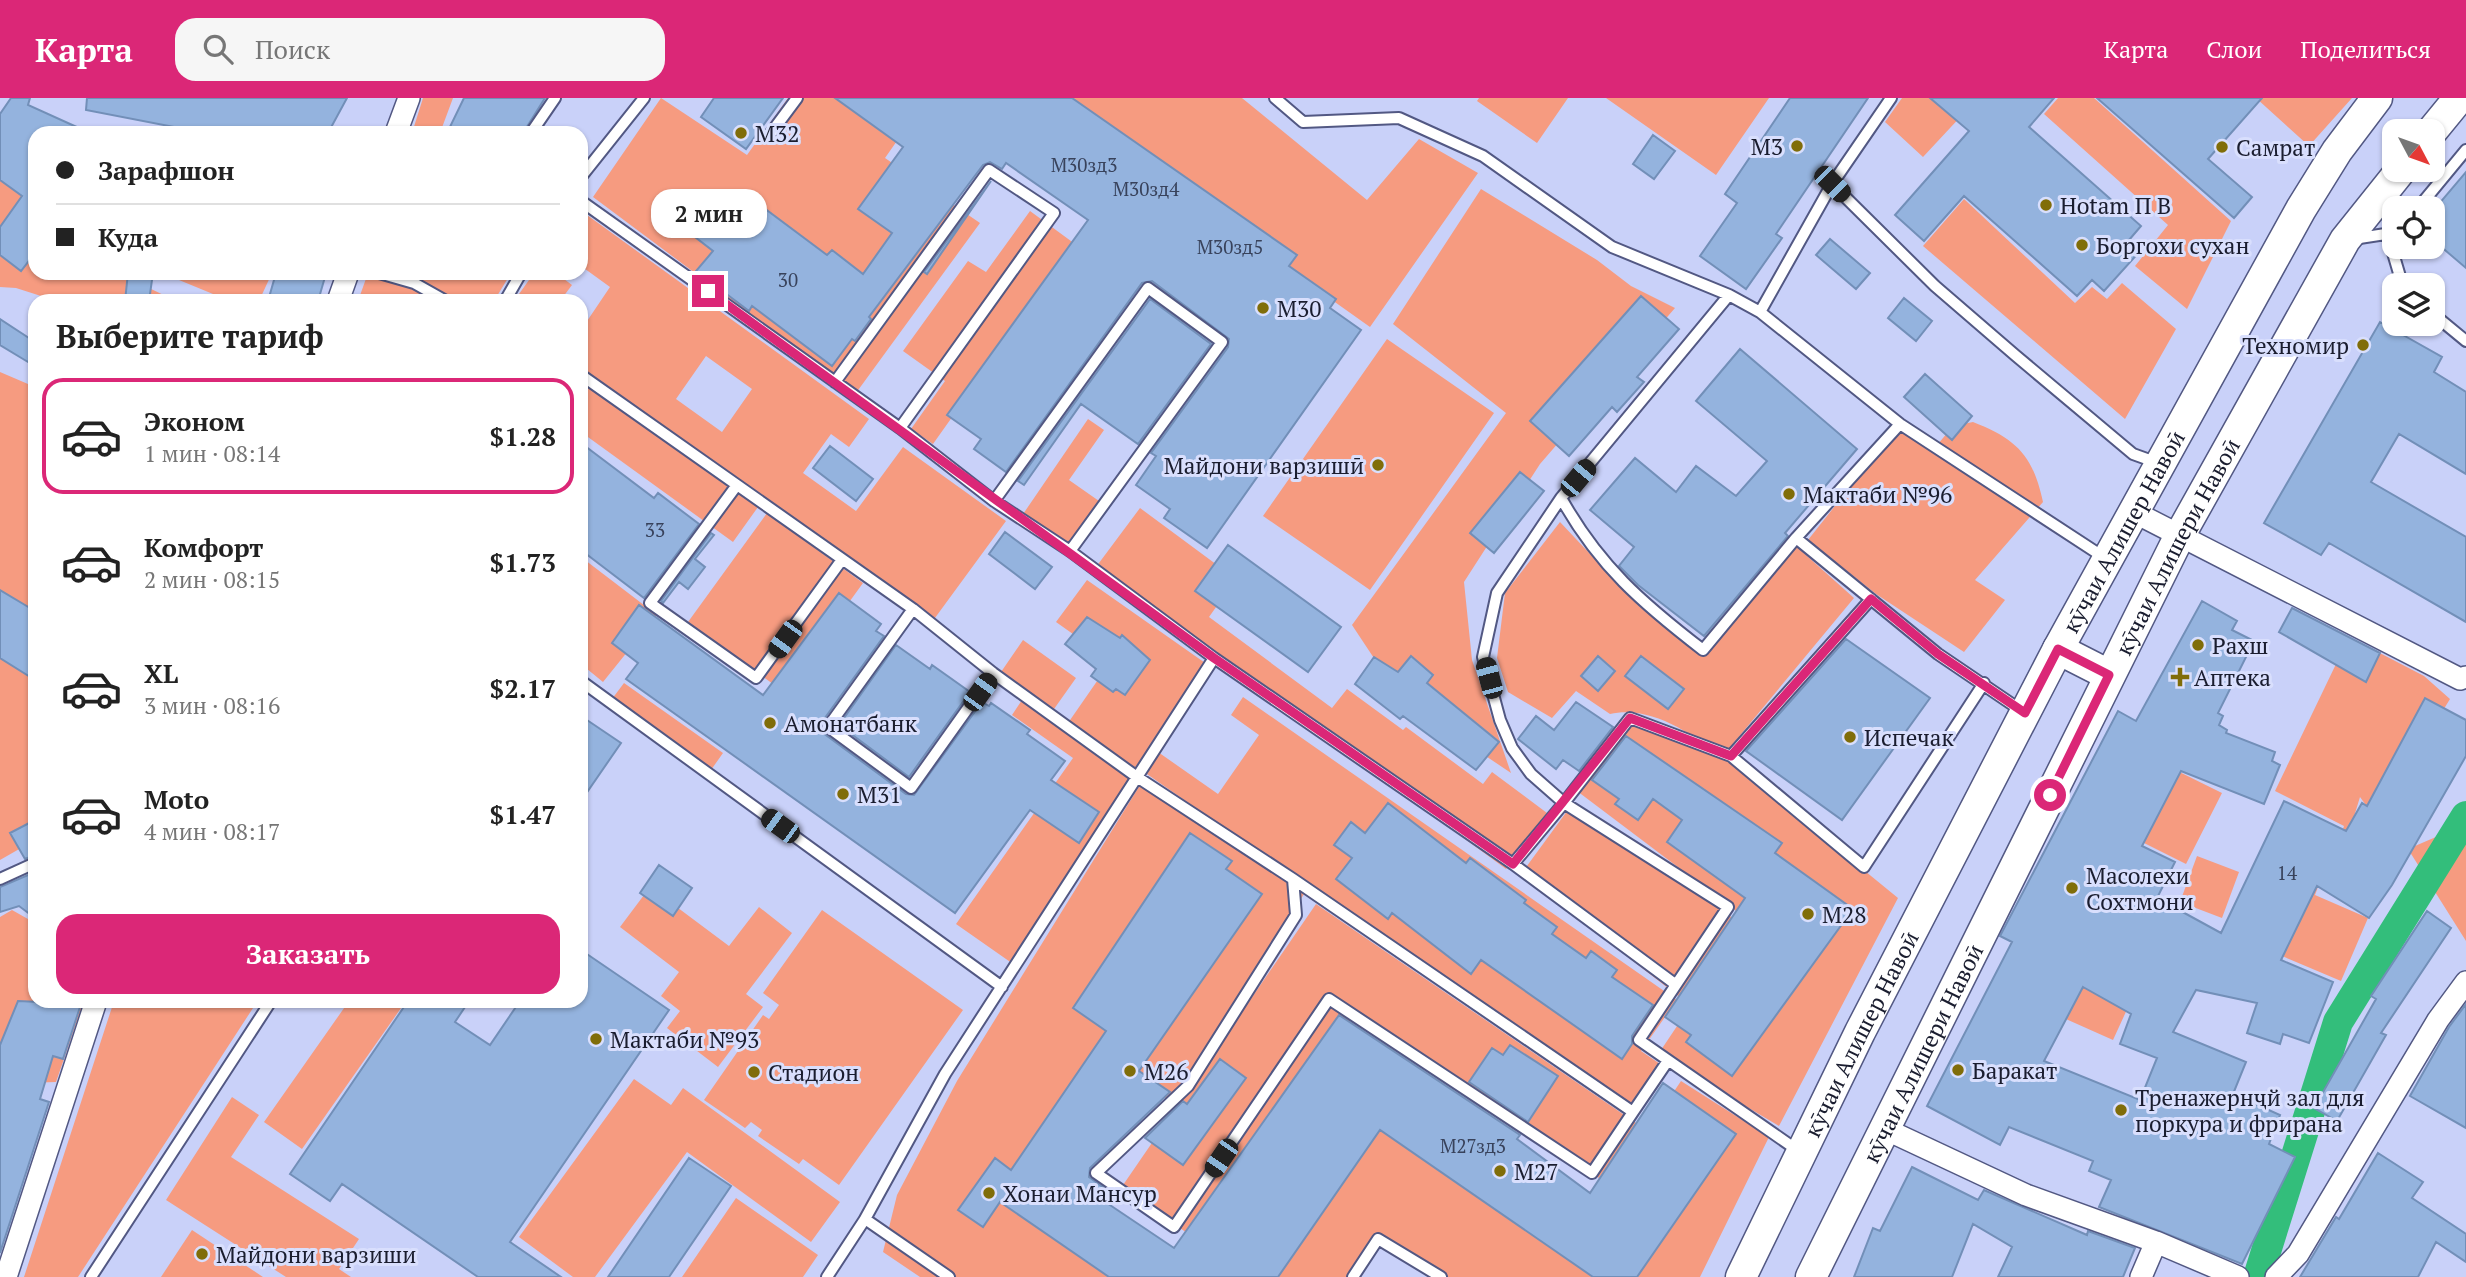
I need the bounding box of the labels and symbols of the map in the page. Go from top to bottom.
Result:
place label: М32 [755,118,799,149]
north arrow [2382,119,2445,182]
marker: М32 [733,125,749,141]
place label: М3 [1751,131,1783,162]
place label: Самрат [2236,132,2315,163]
marker: М3 [1789,138,1805,154]
marker: Самрат [2214,139,2230,155]
house number: М30зд3 [1051,152,1117,177]
car [1810,162,1855,206]
house number: М30зд4 [1113,176,1180,201]
callout: 2 мин [650,190,766,238]
place label: Hotam П В [2060,190,2171,221]
marker: Hotam П В [2038,197,2054,213]
place label: Боргохи сухан [2096,230,2249,261]
house number: М30зд5 [1197,234,1263,259]
marker: Боргохи сухан [2074,237,2090,253]
house number: 30 [778,267,798,292]
route end [692,275,724,307]
place label: М30 [1277,293,1321,324]
marker: М30 [1255,300,1271,316]
place label: Техномир [2242,330,2349,361]
marker: Техномир [2355,337,2371,353]
street label: кӯчаи Алишер Навоӣ [2055,425,2191,638]
street label: кӯчаи Алишери Навоӣ [2107,433,2247,660]
place label: Майдони варзишӣ [1164,450,1364,481]
car [1557,455,1600,501]
marker: Майдони варзишӣ [1370,457,1386,473]
place label: Мактаби №96 [1803,479,1952,510]
marker: Мактаби №96 [1781,486,1797,502]
house number: 33 [645,517,665,542]
car [765,616,806,662]
place label: Рахш [2212,630,2268,661]
marker: Рахш [2190,637,2206,653]
car [1474,655,1505,701]
place label: Аптека [2194,662,2271,693]
car [960,669,1001,715]
marker: Аптека [2172,669,2188,685]
place label: Амонатбанк [784,708,918,739]
marker: Амонатбанк [762,715,778,731]
place label: Испечак [1864,722,1954,753]
marker: Испечак [1842,729,1858,745]
place label: М31 [857,779,901,810]
route start [2034,779,2066,811]
marker: М31 [835,786,851,802]
car [757,805,804,847]
place label: Масолехи Сохтмони [2086,860,2194,917]
house number: 14 [2277,860,2298,885]
marker: Масолехи Сохтмони [2064,880,2080,896]
place label: М28 [1822,899,1866,930]
marker: М28 [1800,906,1816,922]
street label: кӯчаи Алишер Навоӣ [1796,925,1925,1142]
street label: кӯчаи Алишери Навоӣ [1855,938,1990,1168]
place label: Мактаби №93 [610,1024,759,1055]
marker: Мактаби №93 [588,1031,604,1047]
place label: Баракат [1972,1055,2058,1086]
place label: М26 [1144,1056,1188,1087]
place label: Стадион [768,1057,859,1088]
marker: Баракат [1950,1062,1966,1078]
marker: М26 [1122,1063,1138,1079]
marker: Стадион [746,1064,762,1080]
place label: Тренажернҷй зал для поркура и фрирана [2135,1082,2364,1139]
marker: Тренажернҷй зал для поркура и фрирана [2113,1102,2129,1118]
house number: М27зд3 [1440,1133,1506,1158]
car [1201,1135,1242,1181]
place label: М27 [1514,1156,1558,1187]
marker: М27 [1492,1163,1508,1179]
place label: Хонаи Мансур [1003,1178,1157,1209]
marker: Хонаи Мансур [981,1185,997,1201]
place label: Майдони варзиши [216,1239,416,1270]
marker: Майдони варзиши [194,1246,210,1262]

